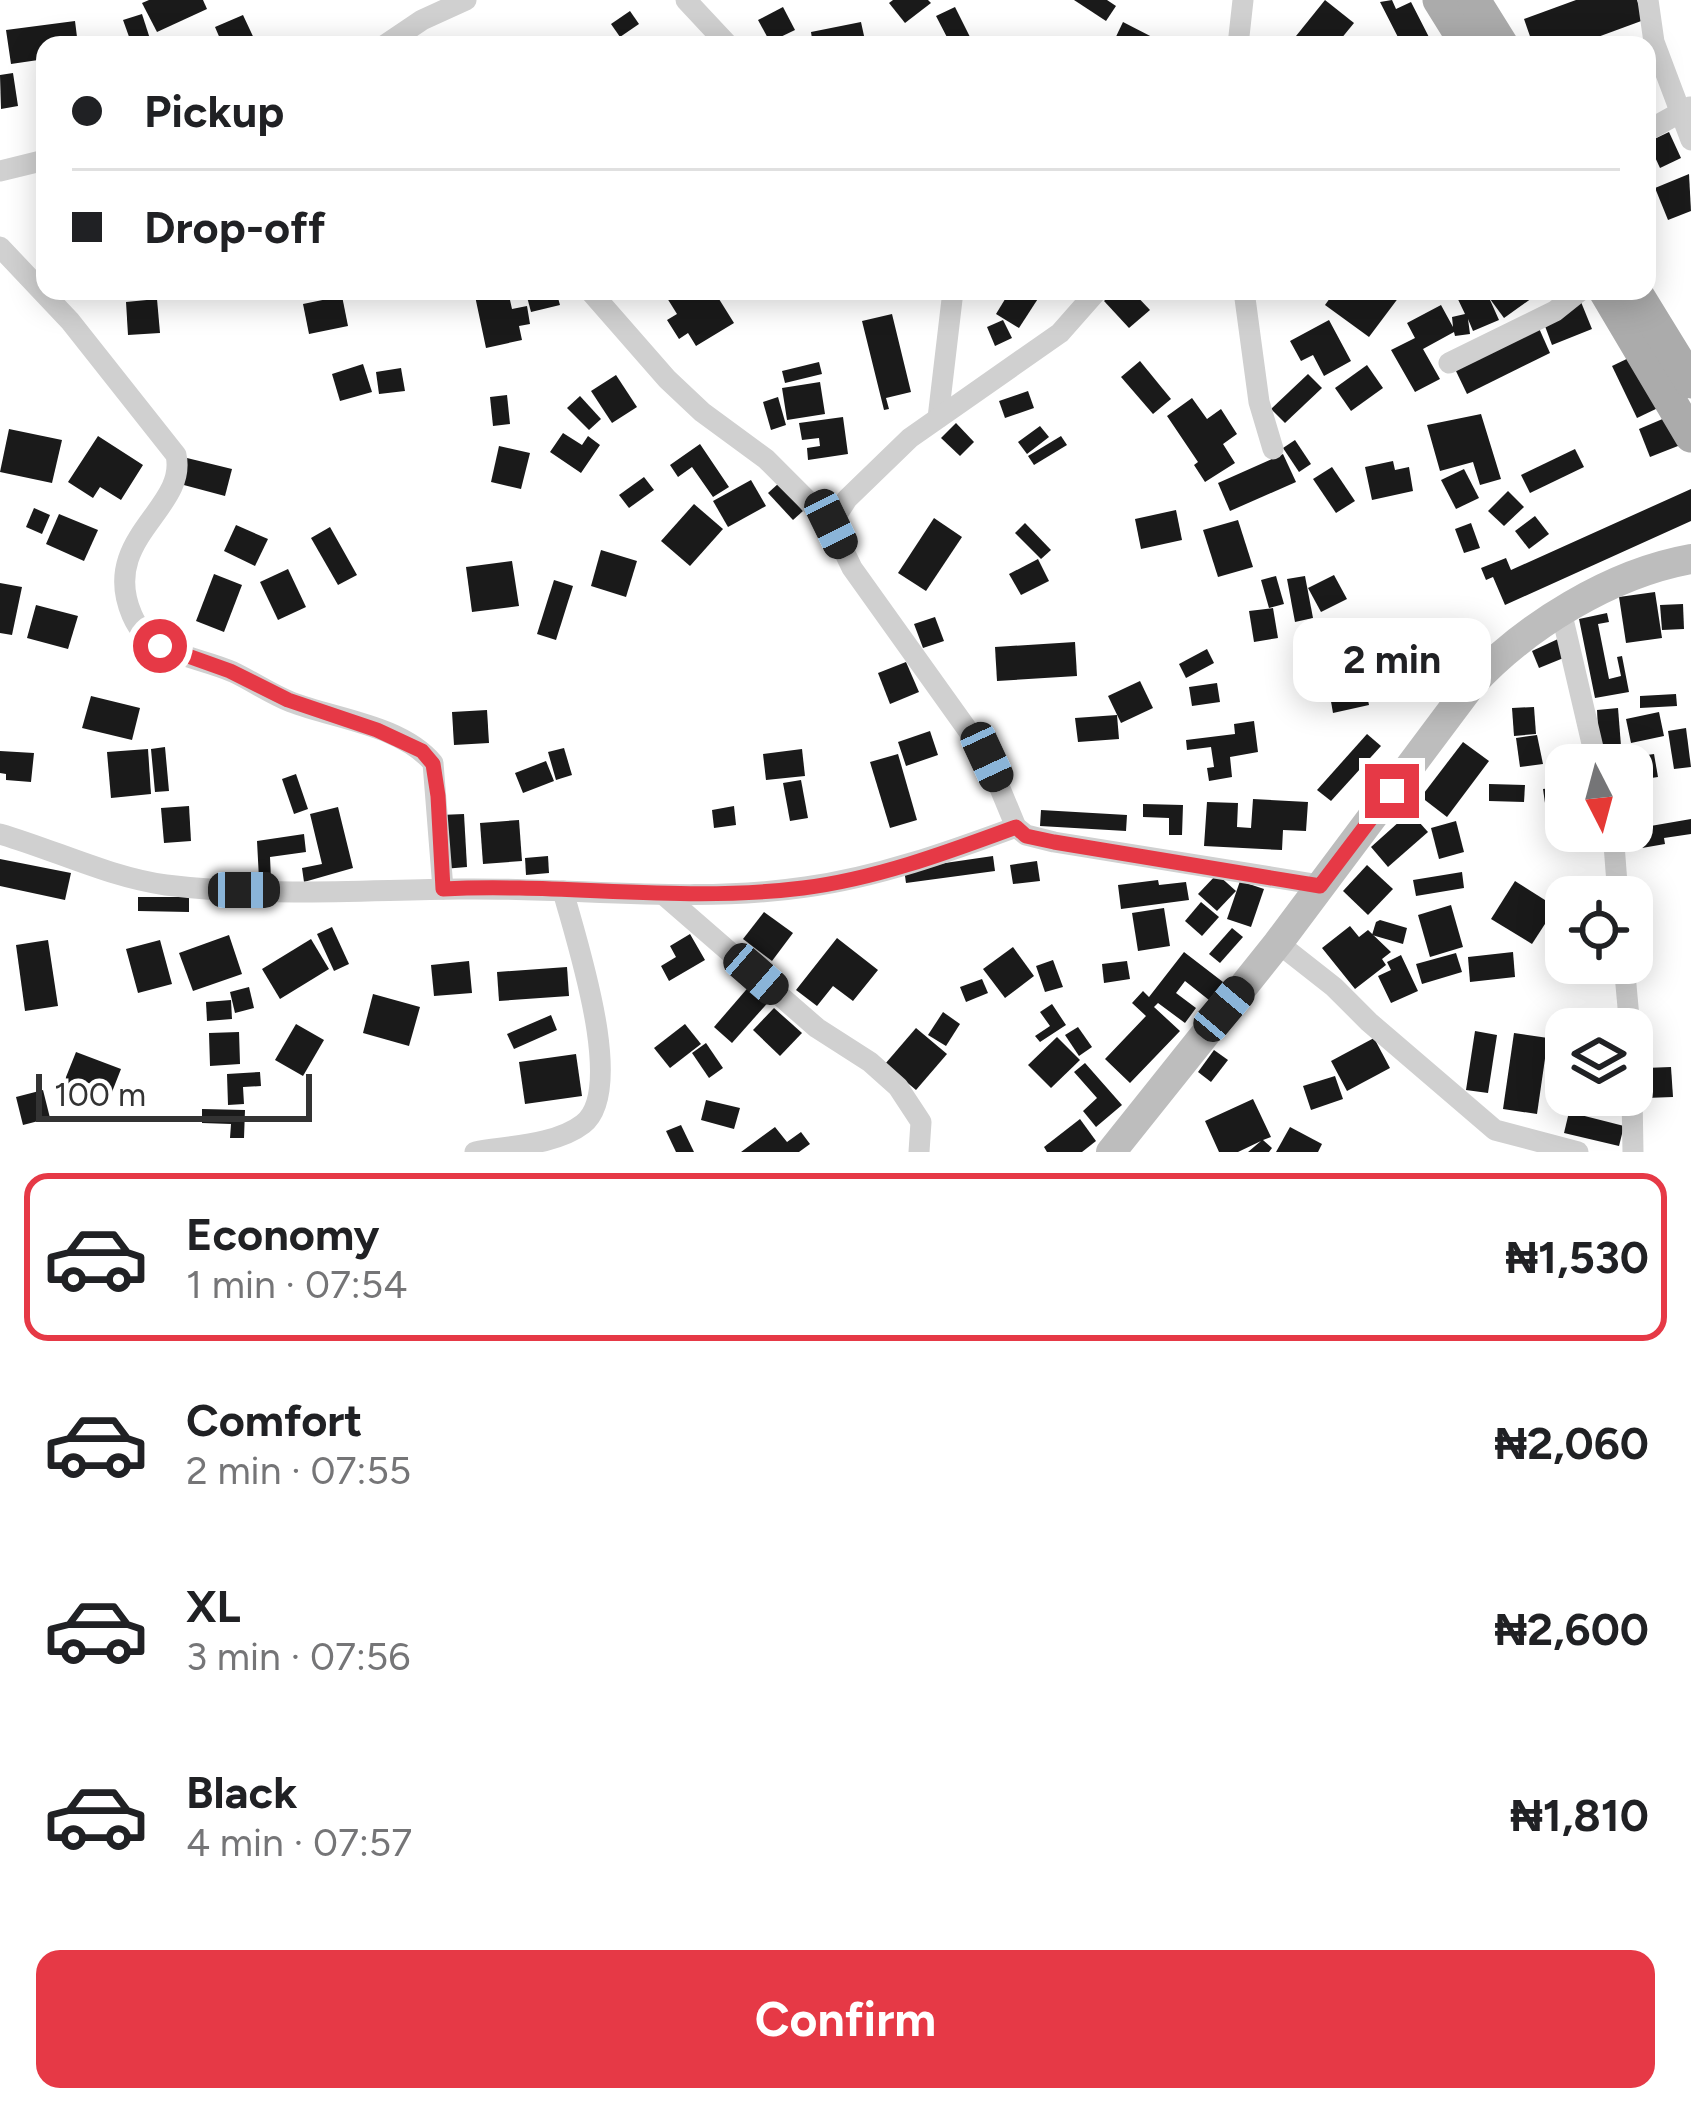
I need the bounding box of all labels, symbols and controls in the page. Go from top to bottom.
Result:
text: Pickup [144,84,284,138]
text: Drop-off [144,200,326,254]
car [799,484,863,564]
callout: 2 min [1293,617,1491,701]
route start [133,619,187,673]
text: 2 min [1343,636,1441,683]
car [955,717,1019,797]
north arrow [1545,744,1653,852]
map controls [1545,744,1653,1116]
route end [1365,764,1419,818]
car [208,872,280,908]
button: locate [1545,876,1653,984]
car [717,937,795,1011]
car [1187,970,1261,1048]
button: layers [1545,1008,1653,1116]
scale bar [36,1068,312,1121]
text: 100 m [54,1075,146,1114]
icon: car [42,1203,150,1311]
text: Economy [186,1207,379,1261]
text: ₦1,530 [1506,1230,1649,1284]
text: 1 min · 07:54 [186,1261,407,1308]
icon: car [42,1389,150,1497]
text: Comfort [186,1393,362,1447]
text: ₦2,060 [1494,1416,1649,1470]
text: 2 min · 07:55 [186,1447,411,1494]
icon: car [42,1575,150,1683]
text: XL [186,1579,241,1633]
text: ₦2,600 [1494,1602,1649,1656]
text: 3 min · 07:56 [186,1633,410,1680]
icon: car [42,1761,150,1869]
text: Black [186,1765,297,1819]
text: ₦1,810 [1510,1788,1649,1842]
text: 4 min · 07:57 [186,1819,412,1866]
button: Confirm [36,1950,1655,2088]

